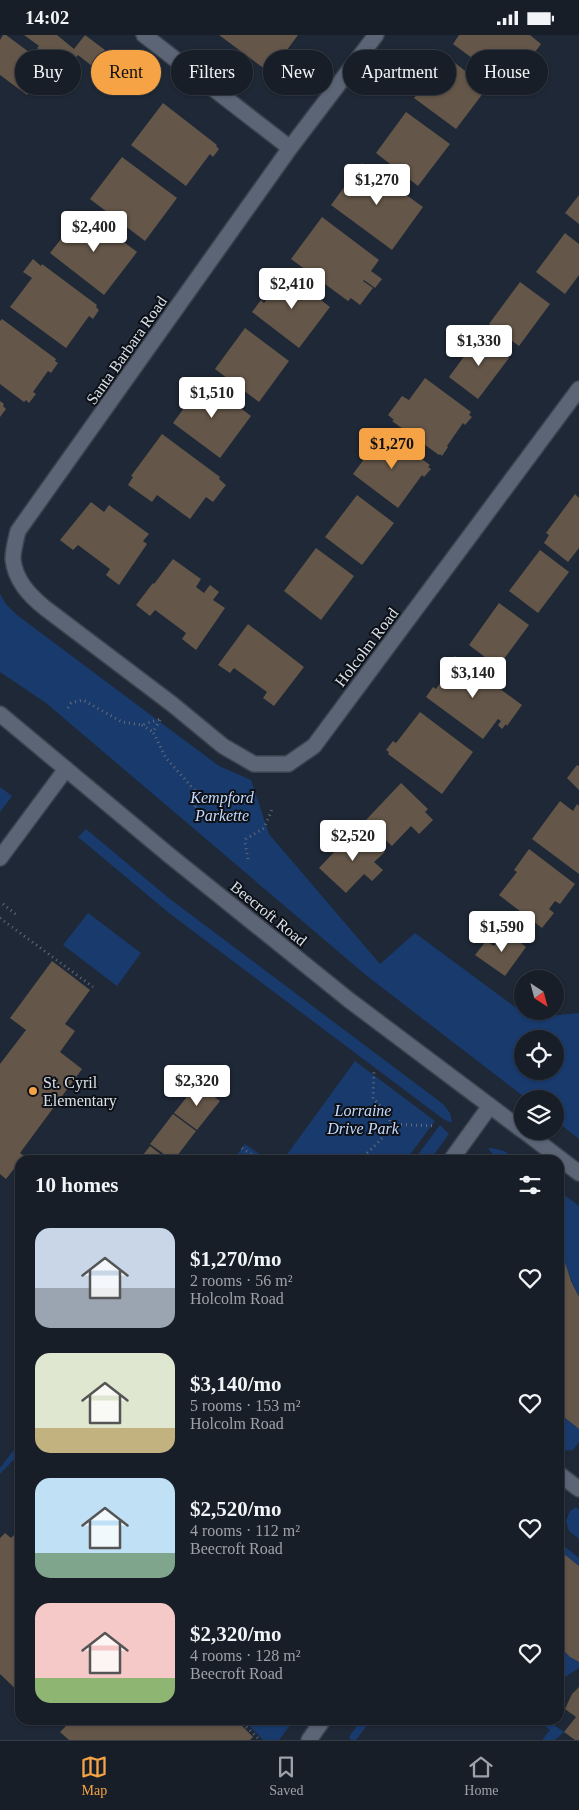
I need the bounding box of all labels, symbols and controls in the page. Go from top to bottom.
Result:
text: 14:02 [25,7,69,28]
chip: Buy [15,50,81,95]
chip: Rent [91,50,161,95]
chip: Filters [171,50,253,95]
chip: New [263,50,333,95]
chip: Apartment [343,50,456,95]
chip: House [466,50,548,95]
pin: $1,270 [336,163,418,206]
text: $1,270 [355,171,399,188]
pin: $2,400 [53,211,135,253]
text: $2,400 [72,218,116,235]
pin: $2,410 [251,267,333,310]
text: $2,410 [270,275,314,292]
street label: Santa Barbara Road [83,293,170,408]
pin: $1,330 [438,325,520,367]
text: $1,330 [457,332,501,349]
pin: $1,510 [171,377,253,419]
text: $1,510 [190,384,234,401]
pin: $1,270 [351,427,433,470]
text: $1,270 [370,435,414,452]
street label: Holcolm Road [331,605,401,690]
pin: $3,140 [432,657,514,699]
text: $3,140 [451,664,495,681]
park label: Kempford Parkette [189,789,255,824]
pin: $2,520 [312,819,394,862]
text: $2,520 [331,827,375,844]
street label: Beecroft Road [227,878,310,949]
pin: $1,590 [461,911,543,953]
text: $1,590 [480,918,524,935]
north arrow [514,970,564,1020]
map controls [514,970,564,1140]
button: locate [514,1030,564,1080]
pin: $2,320 [156,1065,238,1107]
text: $2,320 [175,1072,219,1089]
place label: St. Cyril Elementary [43,1074,117,1110]
marker: St. Cyril Elementary [27,1085,39,1097]
button: layers [514,1090,564,1140]
park label: Lorraine Drive Park [326,1102,400,1137]
icon: filters [516,1171,544,1199]
text: 10 homes [35,1173,118,1197]
text: $1,270/mo [190,1247,282,1271]
icon: home [75,1248,135,1308]
icon: heart [516,1264,544,1292]
text: 2 rooms · 56 m² [190,1272,293,1289]
text: Holcolm Road [190,1290,284,1307]
text: $3,140/mo [190,1372,282,1396]
icon: home [75,1373,135,1433]
icon: heart [516,1389,544,1417]
text: 5 rooms · 153 m² [190,1397,301,1414]
text: Holcolm Road [190,1415,284,1432]
text: $2,520/mo [190,1497,282,1521]
icon: home [75,1498,135,1558]
icon: heart [516,1514,544,1542]
text: 4 rooms · 112 m² [190,1522,300,1539]
text: Beecroft Road [190,1540,283,1557]
text: $2,320/mo [190,1622,282,1646]
icon: home [75,1623,135,1683]
icon: heart [516,1639,544,1667]
text: 4 rooms · 128 m² [190,1647,301,1664]
text: Beecroft Road [190,1665,283,1682]
tab: Map [80,1753,108,1799]
tab: Saved [269,1753,303,1799]
tab: Home [464,1753,499,1799]

